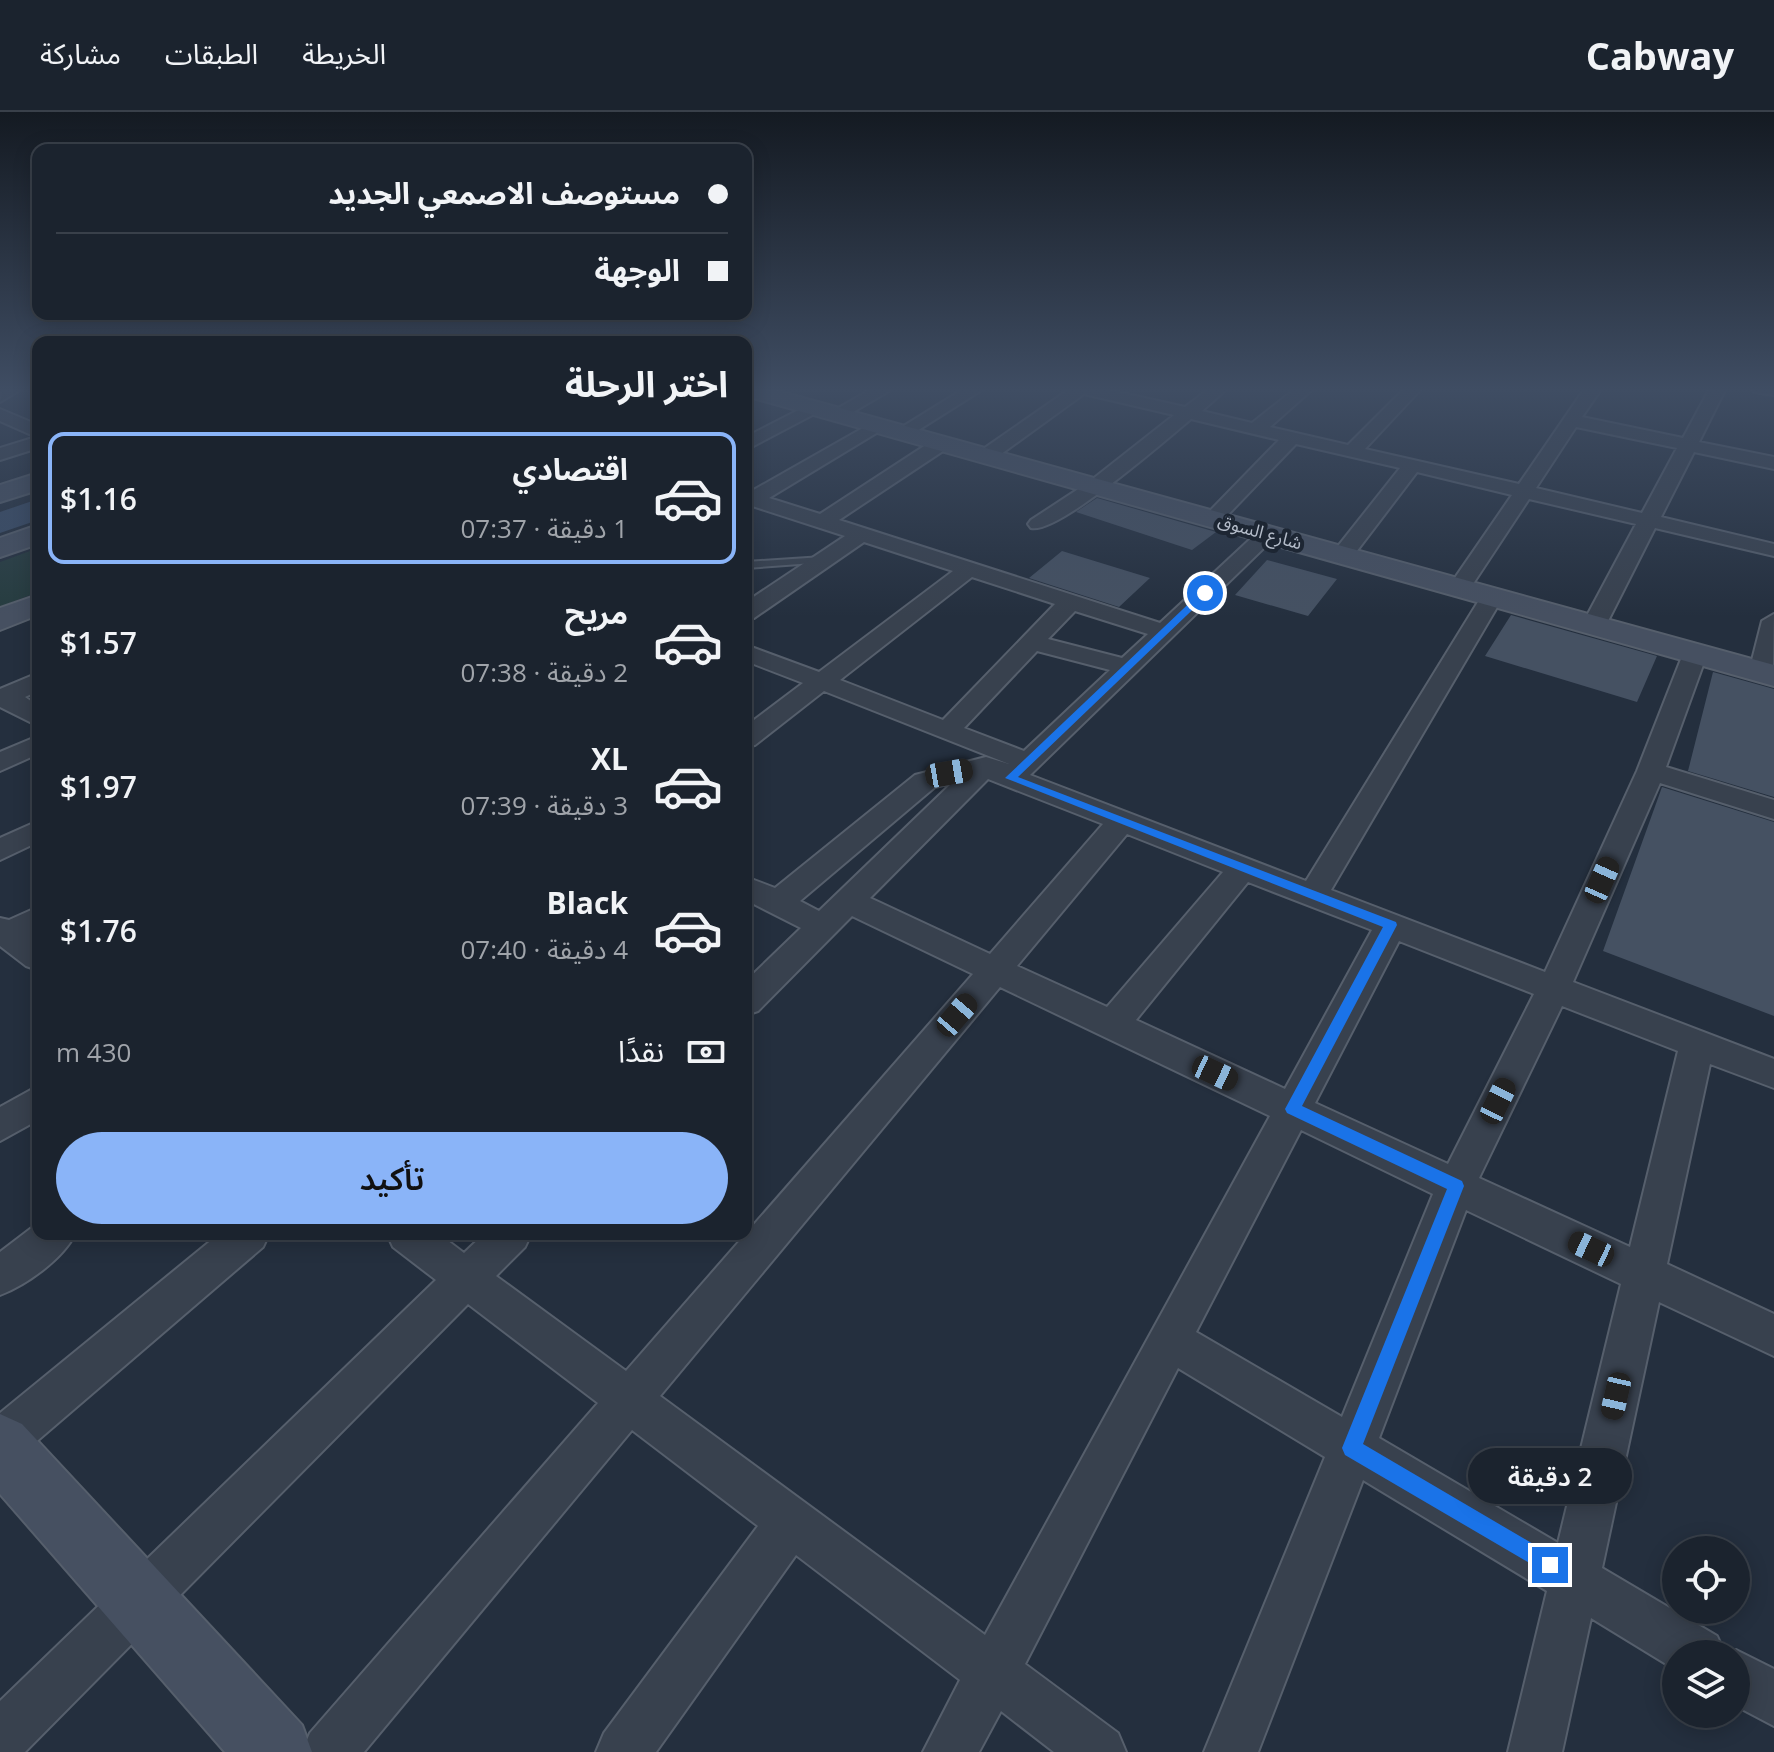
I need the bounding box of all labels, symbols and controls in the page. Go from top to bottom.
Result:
text: Cabway [1586,29,1734,81]
text: مشاركة [40,34,121,72]
text: الطبقات [165,34,258,72]
text: الخريطة [302,34,386,72]
text: مستوصف الاصمعي الجديد [328,172,680,213]
text: الوجهة [595,249,680,290]
text: اختر الرحلة [565,359,728,408]
text: اقتصادي [513,448,628,489]
icon: car [652,462,724,534]
text: $1.16 [60,478,137,519]
street label: شارع السوق [1215,508,1305,557]
text: 1 دقيقة · 07:37 [461,510,628,546]
route start [1187,575,1223,611]
text: مريح [565,592,628,633]
icon: car [652,606,724,678]
text: $1.57 [60,622,137,663]
text: 2 دقيقة · 07:38 [461,654,628,690]
text: XL [591,738,628,779]
icon: car [652,750,724,822]
car [923,757,975,789]
text: $1.97 [60,766,137,807]
text: 3 دقيقة · 07:39 [461,787,628,823]
car [1581,853,1623,907]
text: Black [547,882,628,923]
icon: car [652,894,724,966]
text: $1.76 [60,910,137,951]
text: 4 دقيقة · 07:40 [461,931,628,967]
car [932,989,982,1041]
text: نقدًا [618,1030,664,1071]
icon: cash [684,1030,728,1074]
text: 430 m [56,1034,131,1070]
car [1188,1052,1242,1094]
car [1477,1074,1519,1128]
button: تأكيد [56,1132,728,1224]
car [1564,1228,1618,1270]
car [1599,1370,1633,1422]
callout: 2 دقيقة [1468,1449,1632,1505]
text: 2 دقيقة [1508,1458,1592,1494]
map controls [1662,1536,1750,1728]
button: locate [1662,1536,1750,1624]
route end [1532,1547,1568,1583]
button: layers [1662,1640,1750,1728]

